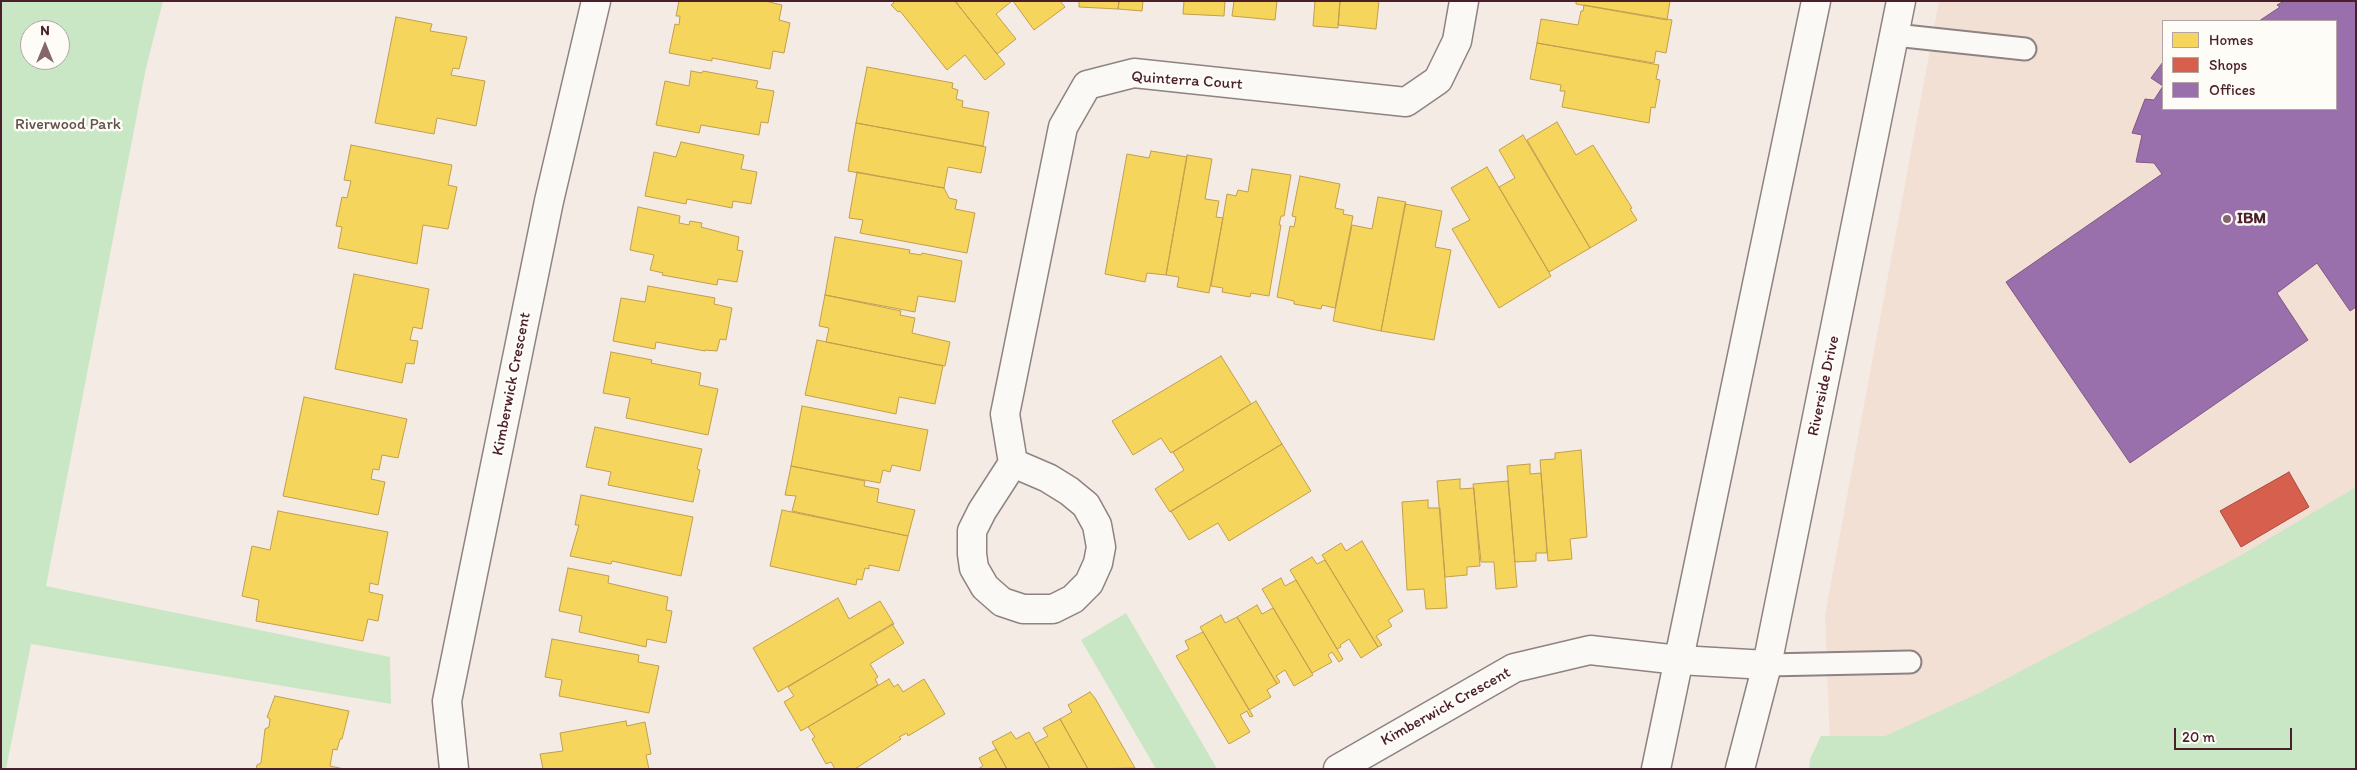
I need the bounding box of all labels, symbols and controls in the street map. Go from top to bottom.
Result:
north arrow [20,20,70,70]
legend [2162,20,2337,110]
text: N [40,22,50,39]
text: Homes [2209,31,2253,49]
text: Shops [2209,56,2247,74]
street label: Quinterra Court [1131,68,1243,94]
text: Offices [2209,81,2256,99]
park label: Riverwood Park [15,115,121,135]
place label: IBM [2237,209,2266,229]
marker: IBM [2221,213,2233,225]
street label: Kimberwick Crescent [489,311,535,457]
street label: Riverside Drive [1804,334,1844,438]
street label: Kimberwick Crescent [1378,663,1514,751]
scale bar [2177,718,2294,750]
text: 20 m [2182,728,2215,746]

